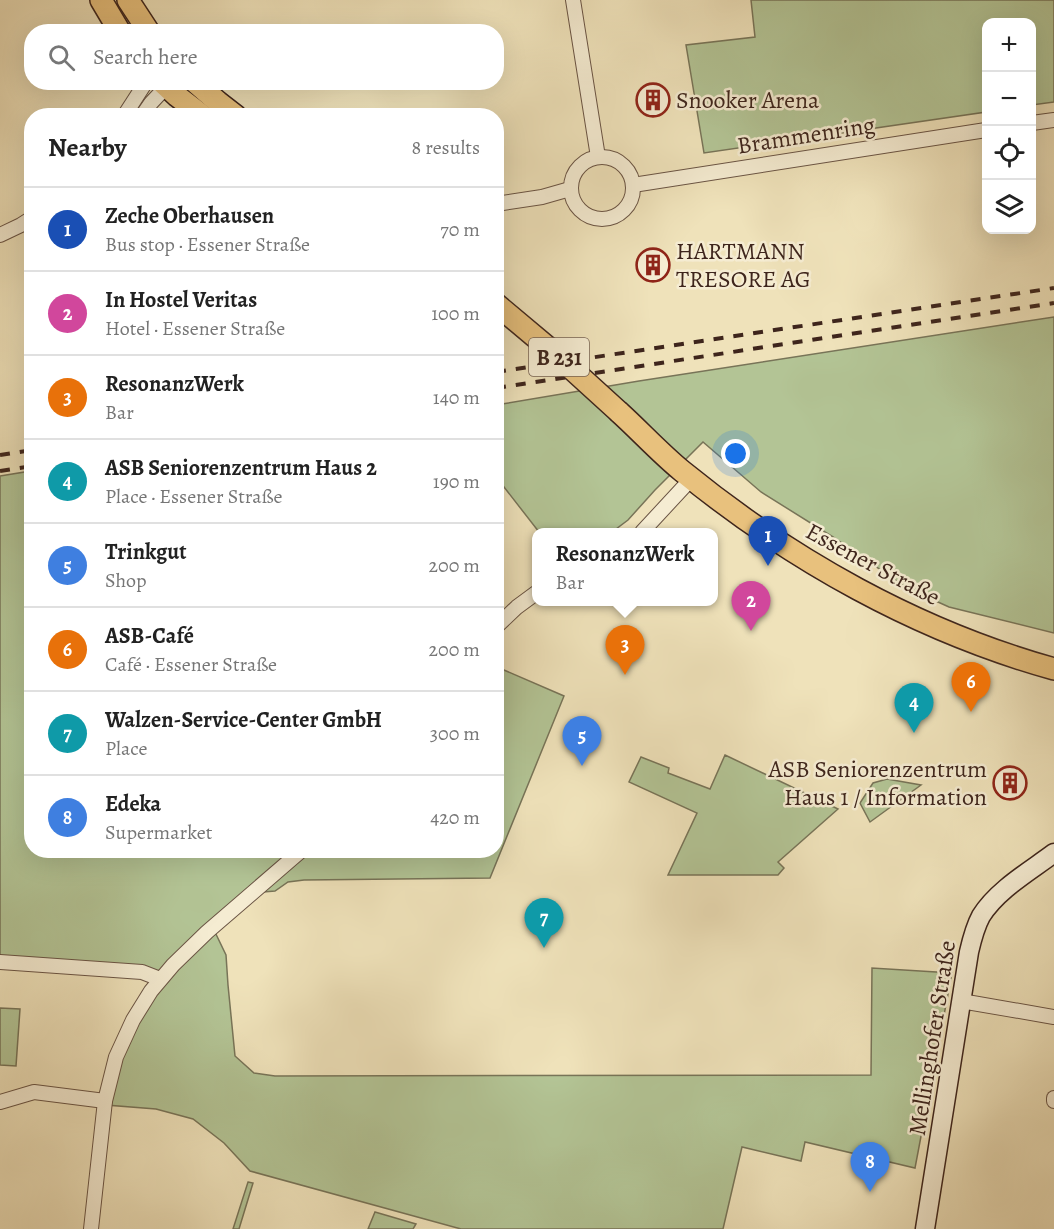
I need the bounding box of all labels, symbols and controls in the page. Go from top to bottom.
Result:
map controls [982,18,1036,234]
button: + [982,18,1036,72]
search box [24,24,504,90]
icon: search [45,41,78,74]
text: Search here [93,42,198,72]
button: − [982,72,1036,126]
building icon: Snooker Arena [635,82,671,118]
place label: Snooker Arena [676,84,820,116]
street label: Brammenring [735,108,877,162]
button: locate [982,126,1036,180]
text: Nearby [48,130,127,165]
text: 8 results [412,134,480,161]
button: layers [982,180,1036,234]
text: Zeche Oberhausen [105,201,274,231]
text: 1 [64,216,71,243]
text: 70 m [440,216,480,243]
text: Bus stop · Essener Straße [105,231,310,258]
place label: HARTMANN TRESORE AG [676,235,811,295]
building icon: HARTMANN TRESORE AG [635,247,671,283]
text: In Hostel Veritas [105,285,257,315]
text: 2 [63,300,72,327]
text: 100 m [431,300,480,327]
text: Hotel · Essener Straße [105,315,285,342]
road number: B 231 [529,338,589,376]
text: ResonanzWerk [105,369,244,399]
text: 3 [63,384,72,411]
text: 140 m [433,384,480,411]
text: Bar [105,399,134,426]
your location [721,439,750,468]
text: ASB Seniorenzentrum Haus 2 [105,453,377,483]
text: 4 [63,468,72,495]
text: 190 m [433,468,480,495]
text: Place · Essener Straße [105,483,282,510]
street label: Essener Straße [800,515,946,613]
pin: 1 [748,516,788,566]
popup [532,528,718,606]
text: Trinkgut [105,537,187,567]
text: ResonanzWerk [556,539,694,569]
text: 5 [63,552,72,579]
text: 200 m [429,552,480,579]
text: Shop [105,567,147,594]
text: Bar [556,569,584,596]
pin: 2 [732,582,771,631]
text: ASB-Café [105,621,194,651]
pin: 3 [606,626,644,675]
text: 6 [63,636,72,663]
text: 200 m [429,636,480,663]
text: Café · Essener Straße [105,651,277,678]
pin: 6 [952,662,990,712]
pin: 4 [894,684,934,733]
text: Walzen-Service-Center GmbH [105,705,382,735]
pin: 5 [562,716,602,766]
text: 7 [63,720,72,747]
text: 300 m [430,720,480,747]
text: Place [105,735,147,762]
place label: ASB Seniorenzentrum Haus 1 / Information [767,753,987,813]
building icon: ASB Seniorenzentrum Haus 1 / Information [992,765,1028,801]
text: Edeka [105,789,161,819]
text: 8 [63,804,72,831]
text: 420 m [430,804,480,831]
text: Supermarket [105,819,212,846]
pin: 7 [524,898,564,948]
street label: Mellinghofer Straße [901,938,963,1138]
pin: 8 [850,1142,890,1192]

